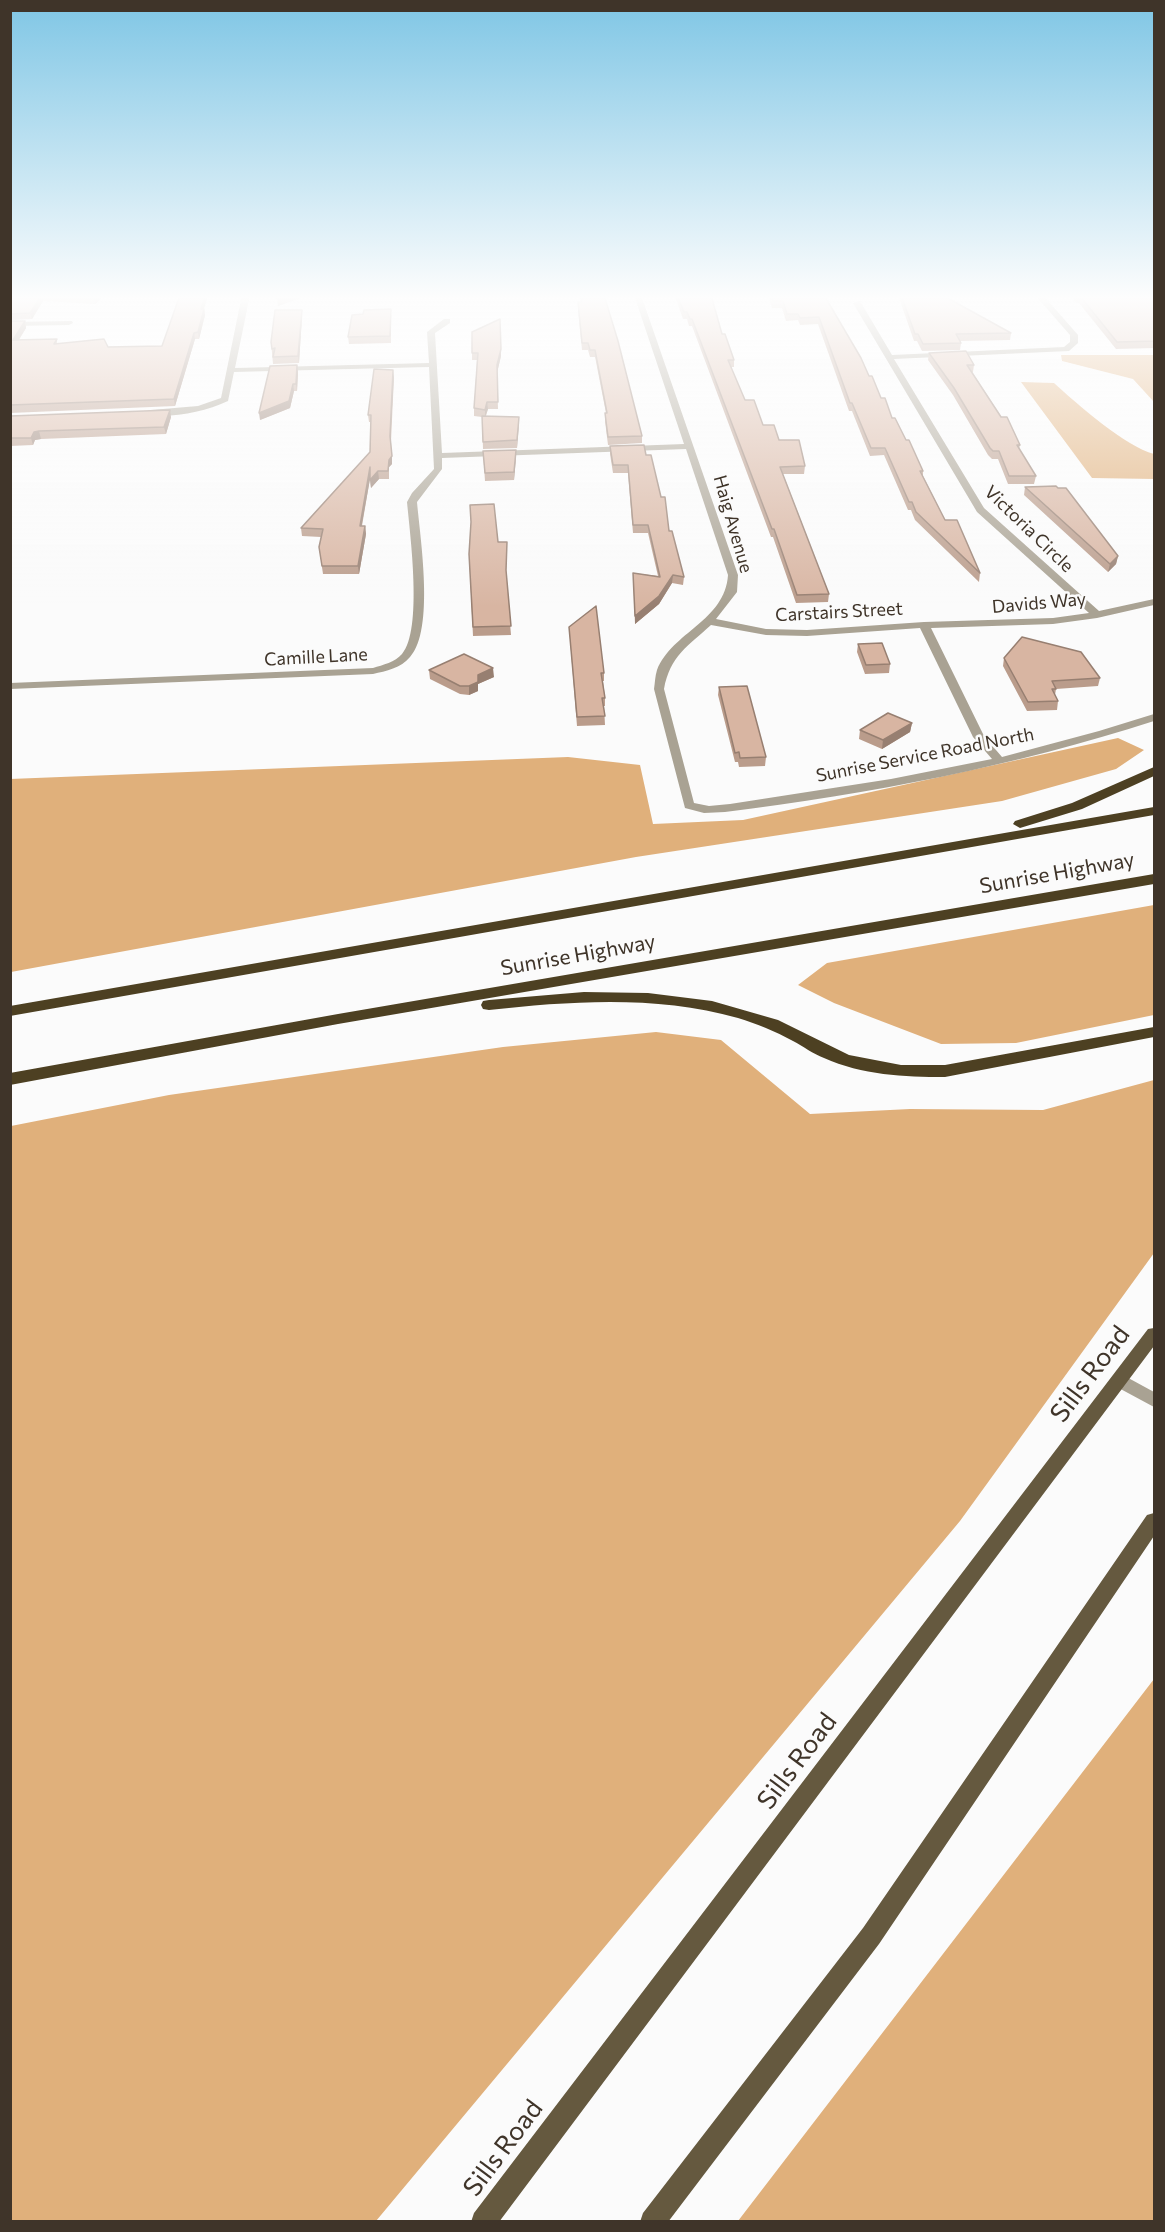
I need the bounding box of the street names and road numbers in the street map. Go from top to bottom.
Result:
street label: Haig Avenue [709,473,757,575]
street label: Victoria Circle [980,481,1078,577]
street label: Davids Way [991,588,1087,618]
street label: Carstairs Street [775,598,903,626]
street label: Camille Lane [264,644,368,670]
street label: Sunrise Service Road North [814,723,1036,787]
street label: Sunrise Highway [977,847,1137,899]
street label: Sunrise Highway [498,929,658,981]
street label: Sills Road [1044,1320,1136,1428]
street label: Sills Road [751,1707,843,1815]
street label: Sills Road [457,2094,549,2202]

